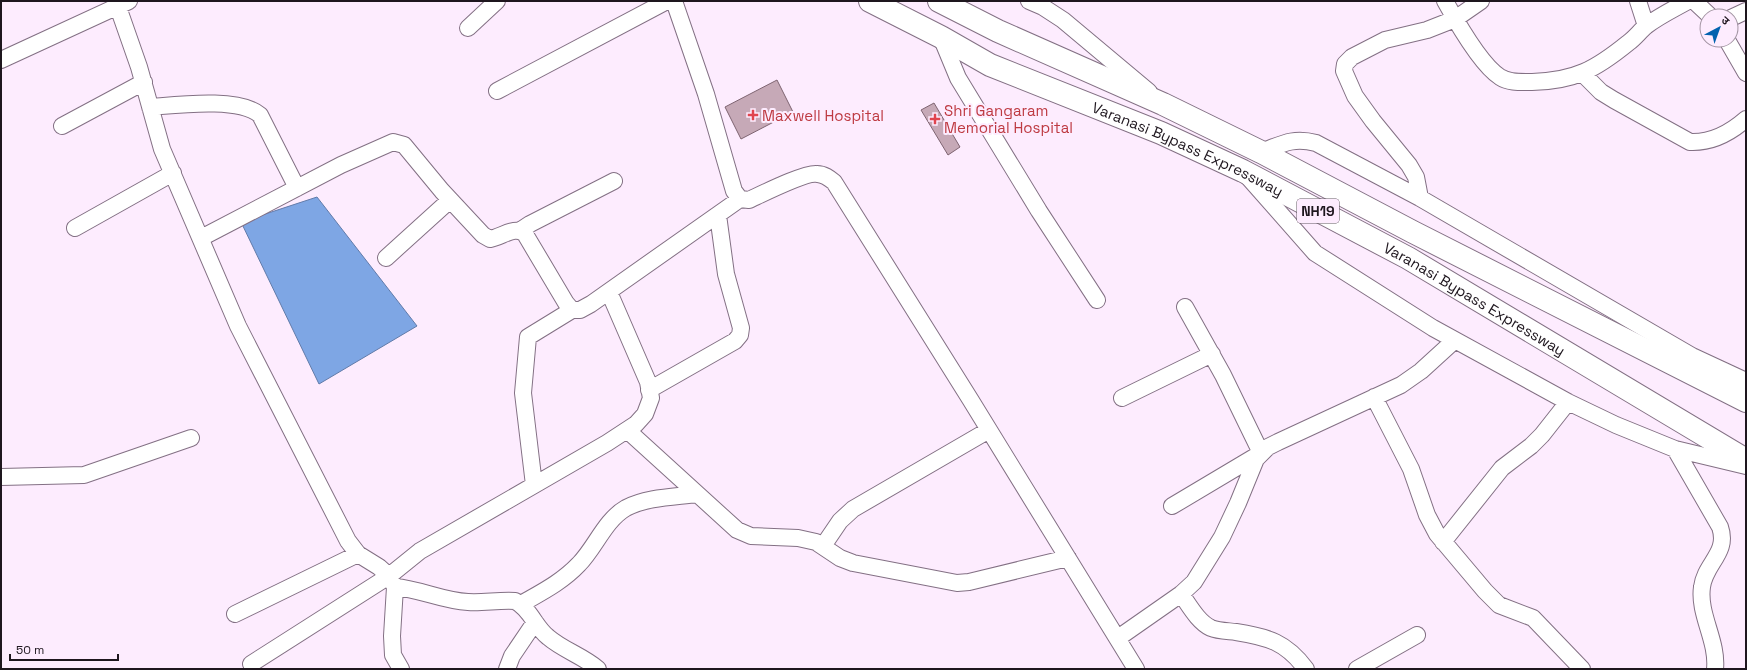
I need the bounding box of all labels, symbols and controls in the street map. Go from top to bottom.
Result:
north arrow [1699,8,1739,48]
text: उ [1719,13,1733,28]
street label: Varanasi Bypass Expressway [1089,97,1287,200]
place label: Shri Gangaram Memorial Hospital [944,101,1073,137]
place label: Maxwell Hospital [762,106,884,125]
marker: Maxwell Hospital [747,109,759,121]
marker: Shri Gangaram Memorial Hospital [929,113,941,125]
road number: NH19 [1297,199,1339,223]
street label: Varanasi Bypass Expressway [1380,237,1569,360]
scale bar [10,636,118,662]
text: 50 m [16,642,44,658]

